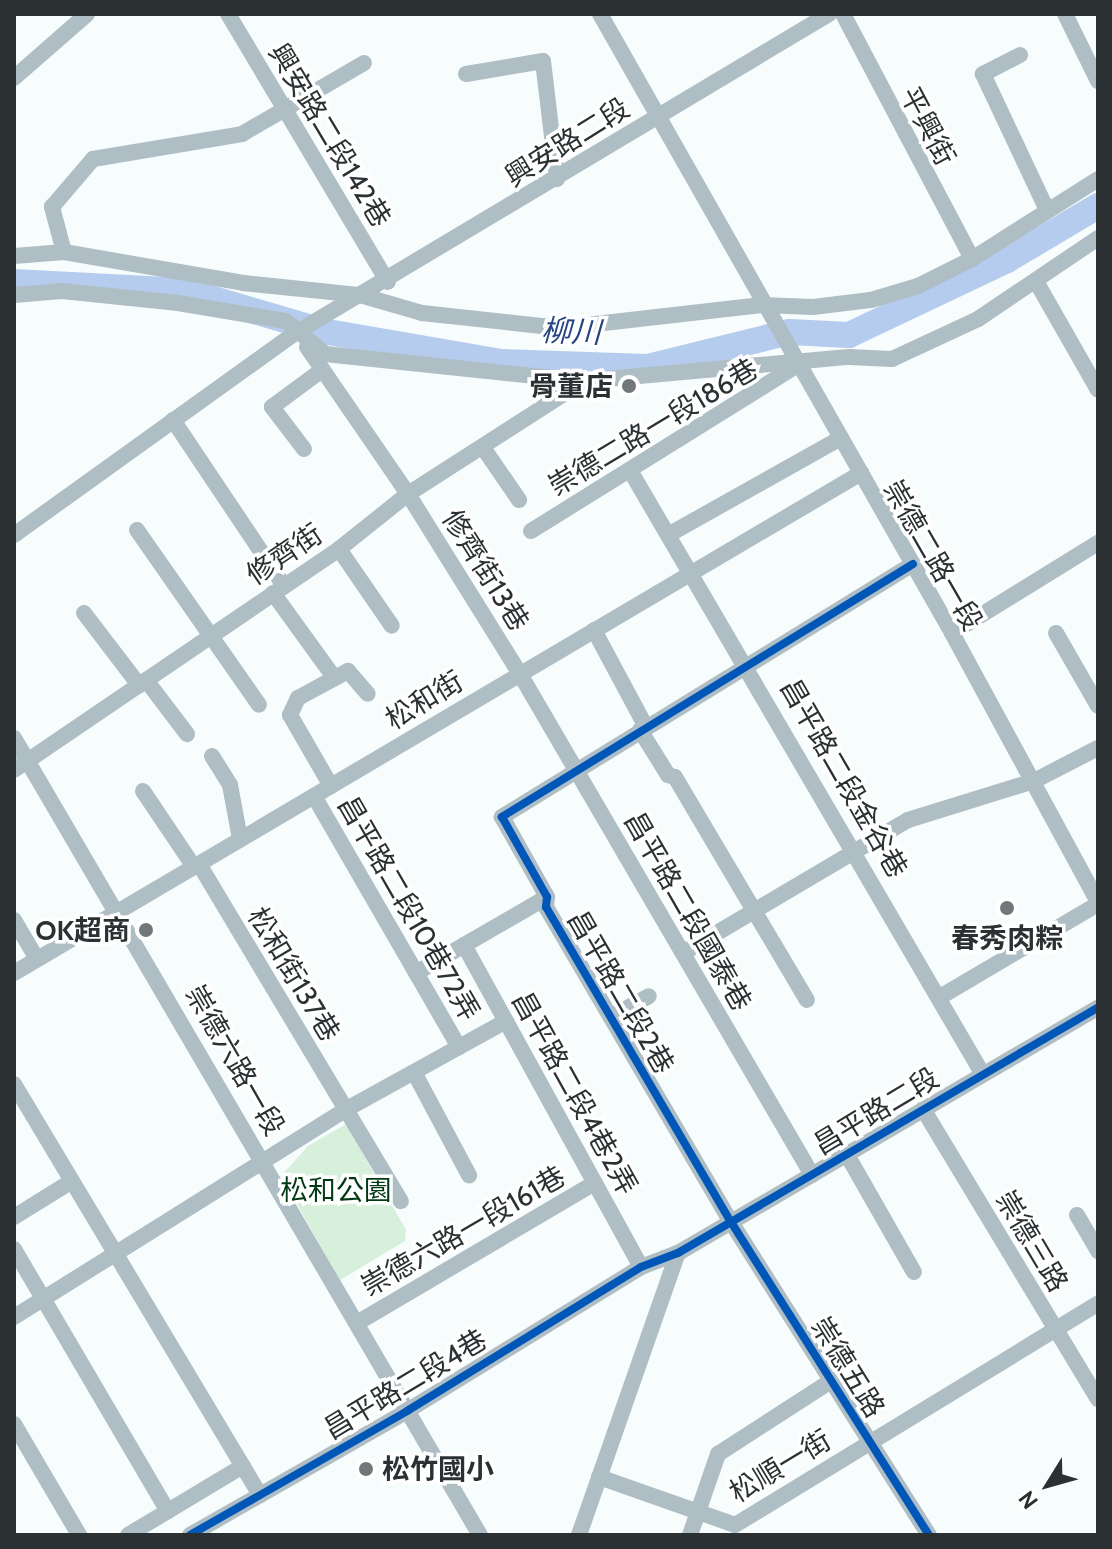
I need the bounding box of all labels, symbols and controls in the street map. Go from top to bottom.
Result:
street label: 興安路二段142巷 [262,37,398,233]
street label: 平興街 [893,81,963,171]
street label: 興安路二段 [499,91,635,193]
water label: 柳川 [540,313,602,351]
street label: 崇德二路一段186巷 [542,351,764,503]
place label: 骨董店 [529,369,613,403]
marker: 骨董店 [620,377,638,395]
street label: 崇德二路一段 [876,474,990,636]
street label: 修齊街13巷 [436,503,536,637]
street label: 修齊街 [240,517,328,591]
street label: 松和街 [379,664,469,736]
street label: 昌平路二段金谷巷 [773,673,915,883]
street label: 昌平路二段10巷72弄 [331,790,487,1026]
street label: 昌平路二段國泰巷 [617,806,759,1016]
marker: 春秀肉粽 [998,899,1016,917]
street label: 松和街137巷 [241,901,347,1047]
street label: 昌平路二段2巷 [561,905,681,1079]
place label: OK超商 [35,913,130,947]
marker: OK超商 [137,921,155,939]
place label: 春秀肉粽 [951,921,1063,955]
street label: 崇德六路一段 [178,979,292,1141]
street label: 昌平路二段4巷2弄 [505,986,645,1200]
street label: 昌平路二段 [807,1061,945,1161]
street label: 崇德六路一段161巷 [355,1159,571,1303]
park label: 松和公園 [280,1173,392,1207]
street label: 崇德三路 [989,1184,1075,1298]
street label: 崇德五路 [804,1311,892,1423]
street label: 昌平路二段4巷 [317,1322,493,1446]
street label: 松順一街 [723,1423,837,1509]
north arrow [1008,1445,1088,1525]
place label: 松竹國小 [382,1452,494,1486]
marker: 松竹國小 [357,1460,375,1478]
text: N [1013,1485,1044,1514]

